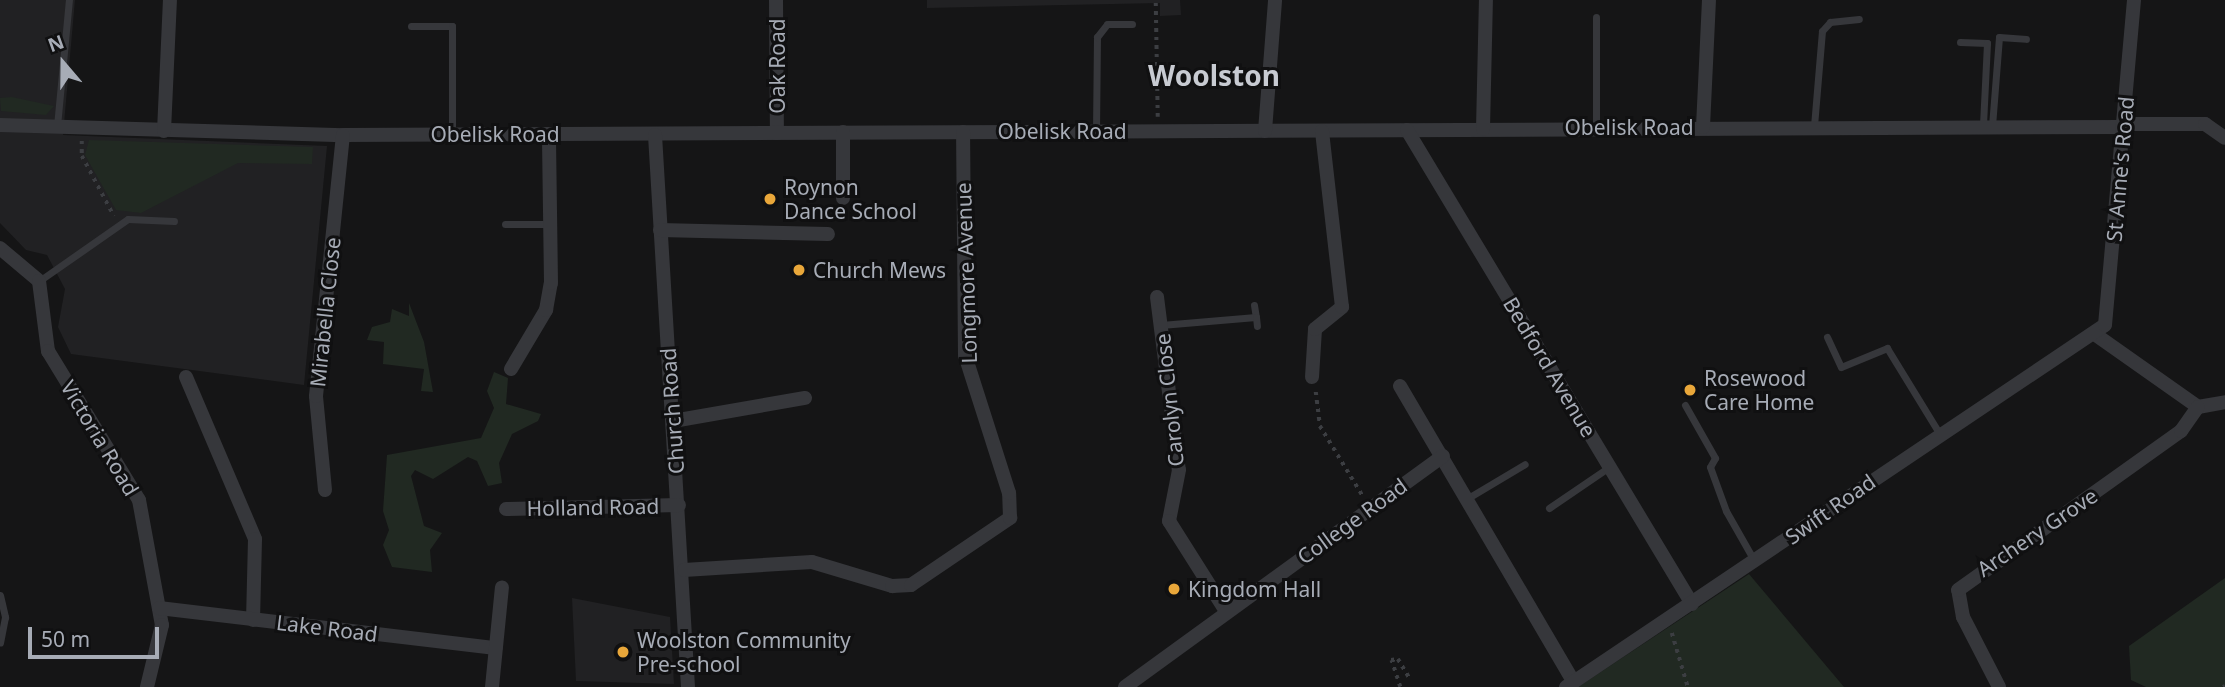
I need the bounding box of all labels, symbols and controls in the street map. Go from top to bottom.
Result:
street label: Oak Road [764,18,790,114]
north arrow [28,28,98,98]
text: N [44,28,68,58]
district label: Woolston [1148,58,1280,92]
street label: St Anne's Road [2101,95,2139,243]
street label: Obelisk Road [1564,114,1694,140]
street label: Obelisk Road [997,118,1127,144]
street label: Obelisk Road [430,121,560,147]
place label: Roynon Dance School [784,174,917,224]
street label: Longmore Avenue [950,182,982,364]
marker: Roynon Dance School [762,191,778,207]
street label: Mirabella Close [305,236,345,388]
place label: Church Mews [813,257,946,283]
marker: Church Mews [791,262,807,278]
street label: Bedford Avenue [1498,292,1602,442]
street label: Carolyn Close [1149,332,1189,468]
street label: Church Road [655,347,689,475]
place label: Rosewood Care Home [1704,365,1814,415]
street label: Victoria Road [56,376,144,500]
marker: Rosewood Care Home [1682,382,1698,398]
street label: Swift Road [1780,469,1880,549]
street label: College Road [1292,473,1412,569]
street label: Archery Grove [1972,482,2102,582]
street label: Holland Road [526,493,660,521]
place label: Kingdom Hall [1188,576,1321,602]
marker: Kingdom Hall [1166,581,1182,597]
street label: Lake Road [275,609,379,647]
scale bar [32,614,163,658]
text: 50 m [41,625,90,653]
place label: Woolston Community Pre-school [637,627,851,677]
marker: Woolston Community Pre-school [615,644,631,660]

